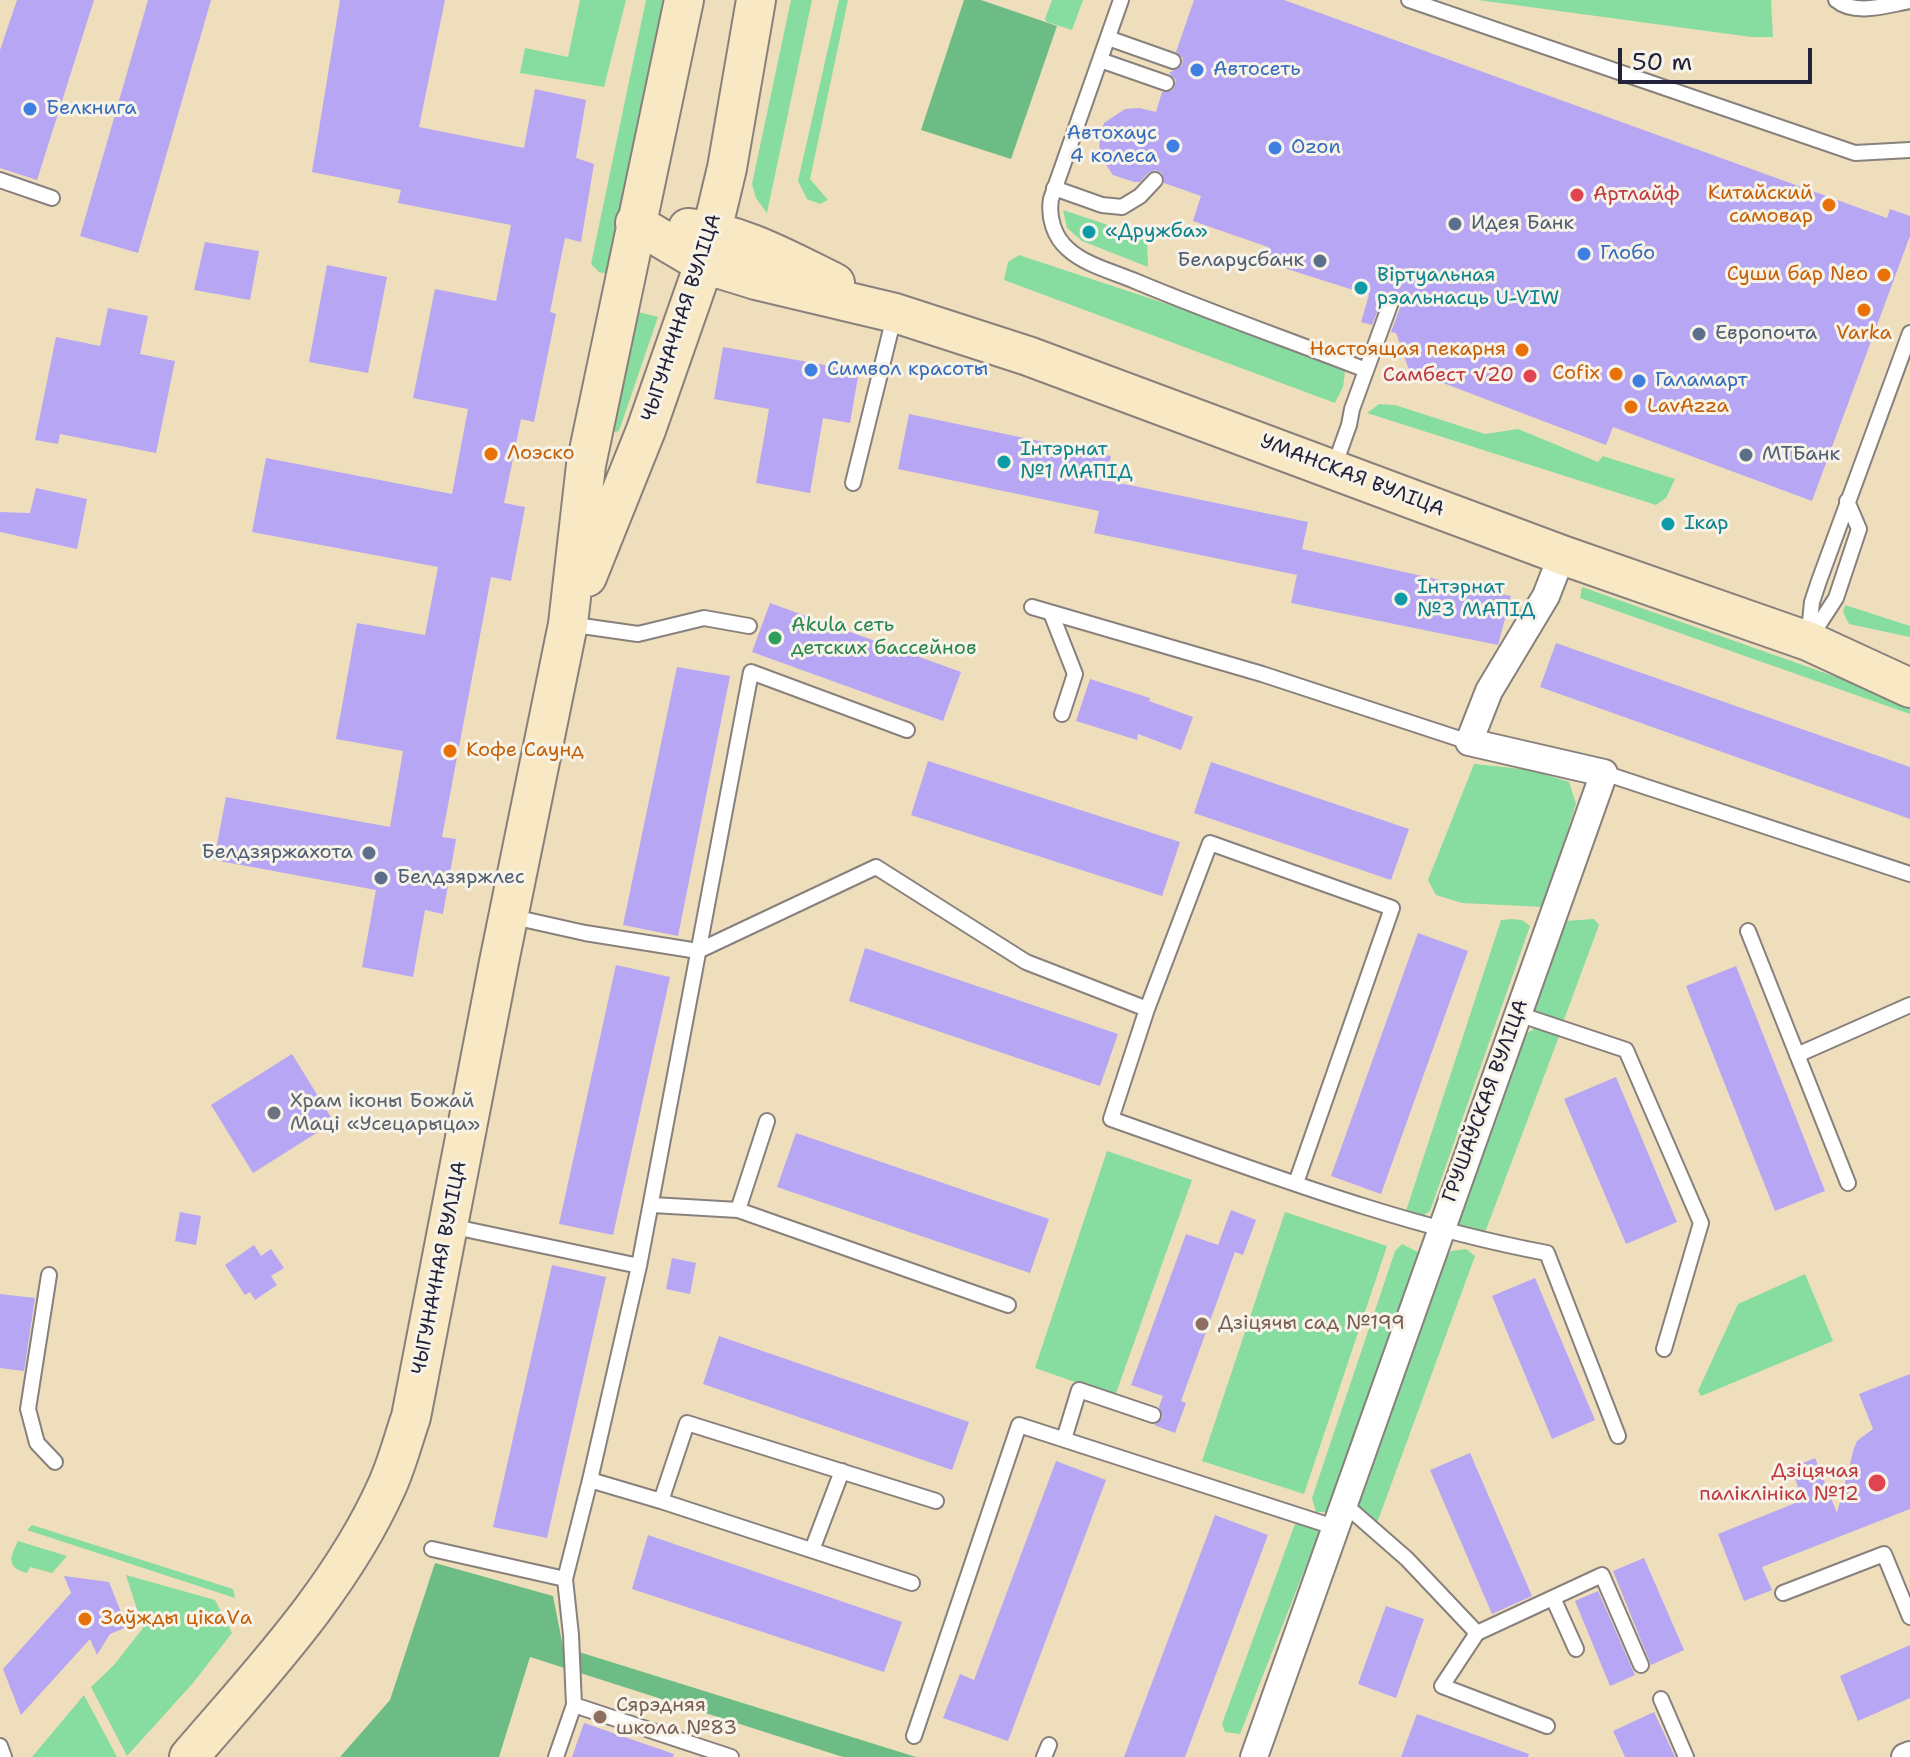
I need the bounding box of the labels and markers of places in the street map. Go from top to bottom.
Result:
place label: Автосеть [1213,58,1301,82]
marker: Автосеть [1188,61,1206,79]
place label: Белкнига [46,97,137,121]
marker: Белкнига [21,100,39,118]
place label: Автохаус 4 колеса [1066,122,1157,169]
place label: Ozon [1291,136,1341,160]
marker: Автохаус 4 колеса [1164,137,1182,155]
marker: Ozon [1266,139,1284,157]
place label: Китайский самовар [1708,182,1813,229]
place label: Артлайф [1593,183,1679,207]
marker: Артлайф [1568,186,1586,204]
marker: Китайский самовар [1820,196,1838,214]
place label: Идея Банк [1471,212,1574,236]
marker: Идея Банк [1446,215,1464,233]
place label: «Дружба» [1105,220,1208,244]
marker: «Дружба» [1080,223,1098,241]
place label: Глобо [1600,242,1655,266]
marker: Глобо [1575,245,1593,263]
place label: Беларусбанк [1177,249,1304,273]
marker: Беларусбанк [1311,252,1329,270]
place label: Суши бар Neo [1727,263,1868,287]
place label: Віртуальная рэальнасць U-VIW [1377,264,1560,311]
marker: Суши бар Neo [1875,266,1893,284]
marker: Віртуальная рэальнасць U-VIW [1352,279,1370,297]
marker: Varka [1855,301,1873,319]
place label: Европочта [1715,322,1817,346]
place label: Varka [1836,322,1892,346]
marker: Европочта [1690,325,1708,343]
place label: Настоящая пекарня [1309,338,1506,362]
marker: Настоящая пекарня [1513,341,1531,359]
place label: Символ красоты [827,358,988,382]
marker: Символ красоты [802,361,820,379]
place label: Cofix [1552,362,1600,386]
place label: Самбест √20 [1383,364,1514,388]
marker: Cofix [1607,365,1625,383]
marker: Самбест √20 [1521,367,1539,385]
place label: Галамарт [1655,369,1748,393]
marker: Галамарт [1630,372,1648,390]
place label: LavAzza [1647,395,1729,419]
marker: LavAzza [1622,398,1640,416]
place label: Інтэрнат №1 МАПІД [1020,438,1133,485]
place label: Лоэско [507,442,575,466]
place label: МТБанк [1762,443,1840,467]
marker: Лоэско [482,445,500,463]
marker: МТБанк [1737,446,1755,464]
marker: Інтэрнат №1 МАПІД [995,453,1013,471]
place label: Ікар [1684,512,1729,536]
marker: Ікар [1659,515,1677,533]
place label: Інтэрнат №3 МАПІД [1417,576,1535,623]
marker: Інтэрнат №3 МАПІД [1392,590,1410,608]
place label: Akula сеть детских бассейнов [791,614,977,661]
marker: Akula сеть детских бассейнов [766,629,784,647]
place label: Кофе Саунд [466,739,584,763]
marker: Кофе Саунд [441,742,459,760]
place label: Белдзяржахота [202,841,353,865]
marker: Белдзяржахота [360,844,378,862]
place label: Белдзяржлес [397,866,525,890]
marker: Белдзяржлес [372,869,390,887]
place label: Храм іконы Божай Маці «Усецарыца» [290,1090,480,1137]
marker: Храм іконы Божай Маці «Усецарыца» [265,1104,283,1122]
place label: Дзіцячы сад №199 [1218,1312,1405,1336]
marker: Дзіцячы сад №199 [1193,1315,1211,1333]
place label: Дзіцячая паліклініка №12 [1699,1460,1859,1507]
marker: Дзіцячая паліклініка №12 [1866,1472,1888,1494]
place label: Заўжды цікаVа [101,1607,252,1631]
marker: Заўжды цікаVа [76,1610,94,1628]
place label: Сярэдняя школа №83 [616,1694,737,1741]
marker: Сярэдняя школа №83 [591,1708,609,1726]

